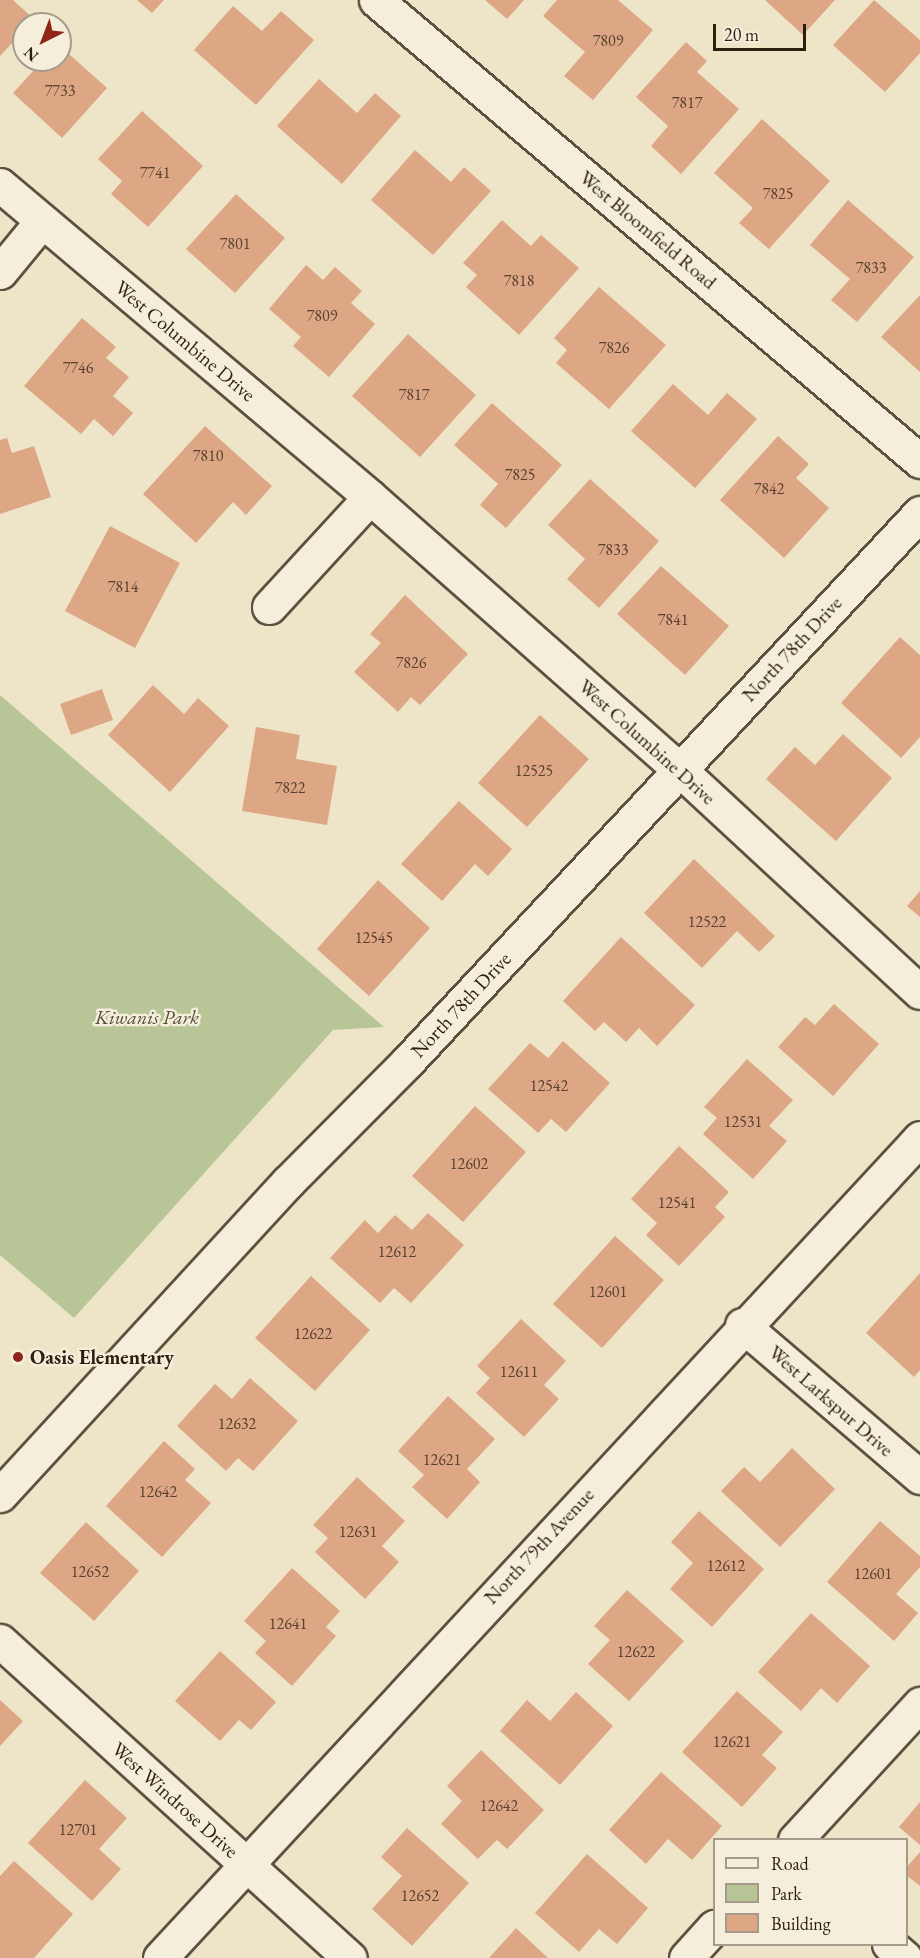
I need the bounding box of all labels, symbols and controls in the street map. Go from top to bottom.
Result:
north arrow [12,12,72,72]
scale bar [716,12,809,50]
text: 20 m [724,23,759,46]
house number: 7809 [593,31,623,51]
text: N [19,42,43,66]
house number: 7733 [45,81,75,101]
house number: 7817 [672,93,702,113]
house number: 7741 [140,163,170,183]
street label: West Bloomfield Road [575,166,721,294]
house number: 7825 [763,184,793,204]
house number: 7801 [220,234,250,254]
house number: 7833 [856,258,886,278]
house number: 7818 [504,271,534,291]
street label: West Columbine Drive [110,275,260,407]
house number: 7809 [307,306,337,326]
house number: 7826 [599,338,629,358]
house number: 7746 [63,358,93,378]
house number: 7817 [399,385,429,405]
house number: 7810 [193,446,223,466]
house number: 7825 [505,465,535,485]
house number: 7842 [754,479,784,499]
house number: 7833 [598,540,628,560]
house number: 7814 [108,577,138,597]
street label: North 78th Drive [737,591,847,707]
house number: 7841 [658,610,688,630]
house number: 7826 [396,653,426,673]
street label: West Columbine Drive [574,674,720,810]
house number: 12525 [515,761,553,781]
house number: 7822 [275,778,305,798]
house number: 12522 [688,912,726,932]
house number: 12545 [355,928,393,948]
street label: North 78th Drive [406,947,516,1063]
park label: Kiwanis Park [95,1005,199,1029]
house number: 12542 [530,1076,568,1096]
house number: 12531 [724,1112,762,1132]
house number: 12602 [450,1154,488,1174]
house number: 12541 [658,1193,696,1213]
house number: 12612 [378,1242,416,1262]
house number: 12601 [589,1282,627,1302]
house number: 12622 [294,1324,332,1344]
street label: West Larkspur Drive [764,1340,898,1462]
place label: Oasis Elementary [30,1345,174,1369]
marker: Oasis Elementary [11,1350,25,1364]
house number: 12611 [500,1362,538,1382]
house number: 12632 [218,1414,256,1434]
house number: 12621 [423,1450,461,1470]
house number: 12642 [139,1482,177,1502]
street label: North 79th Avenue [479,1483,599,1609]
house number: 12631 [339,1522,377,1542]
house number: 12612 [707,1556,745,1576]
house number: 12652 [71,1562,109,1582]
house number: 12601 [854,1564,892,1584]
house number: 12641 [269,1614,307,1634]
house number: 12622 [617,1642,655,1662]
house number: 12621 [713,1732,751,1752]
street label: West Windrose Drive [107,1737,243,1863]
house number: 12642 [480,1796,518,1816]
house number: 12701 [59,1820,97,1840]
legend [713,1838,908,1946]
text: Road [771,1852,809,1875]
text: Park [771,1882,802,1905]
house number: 12652 [401,1886,439,1906]
text: Building [771,1912,831,1935]

